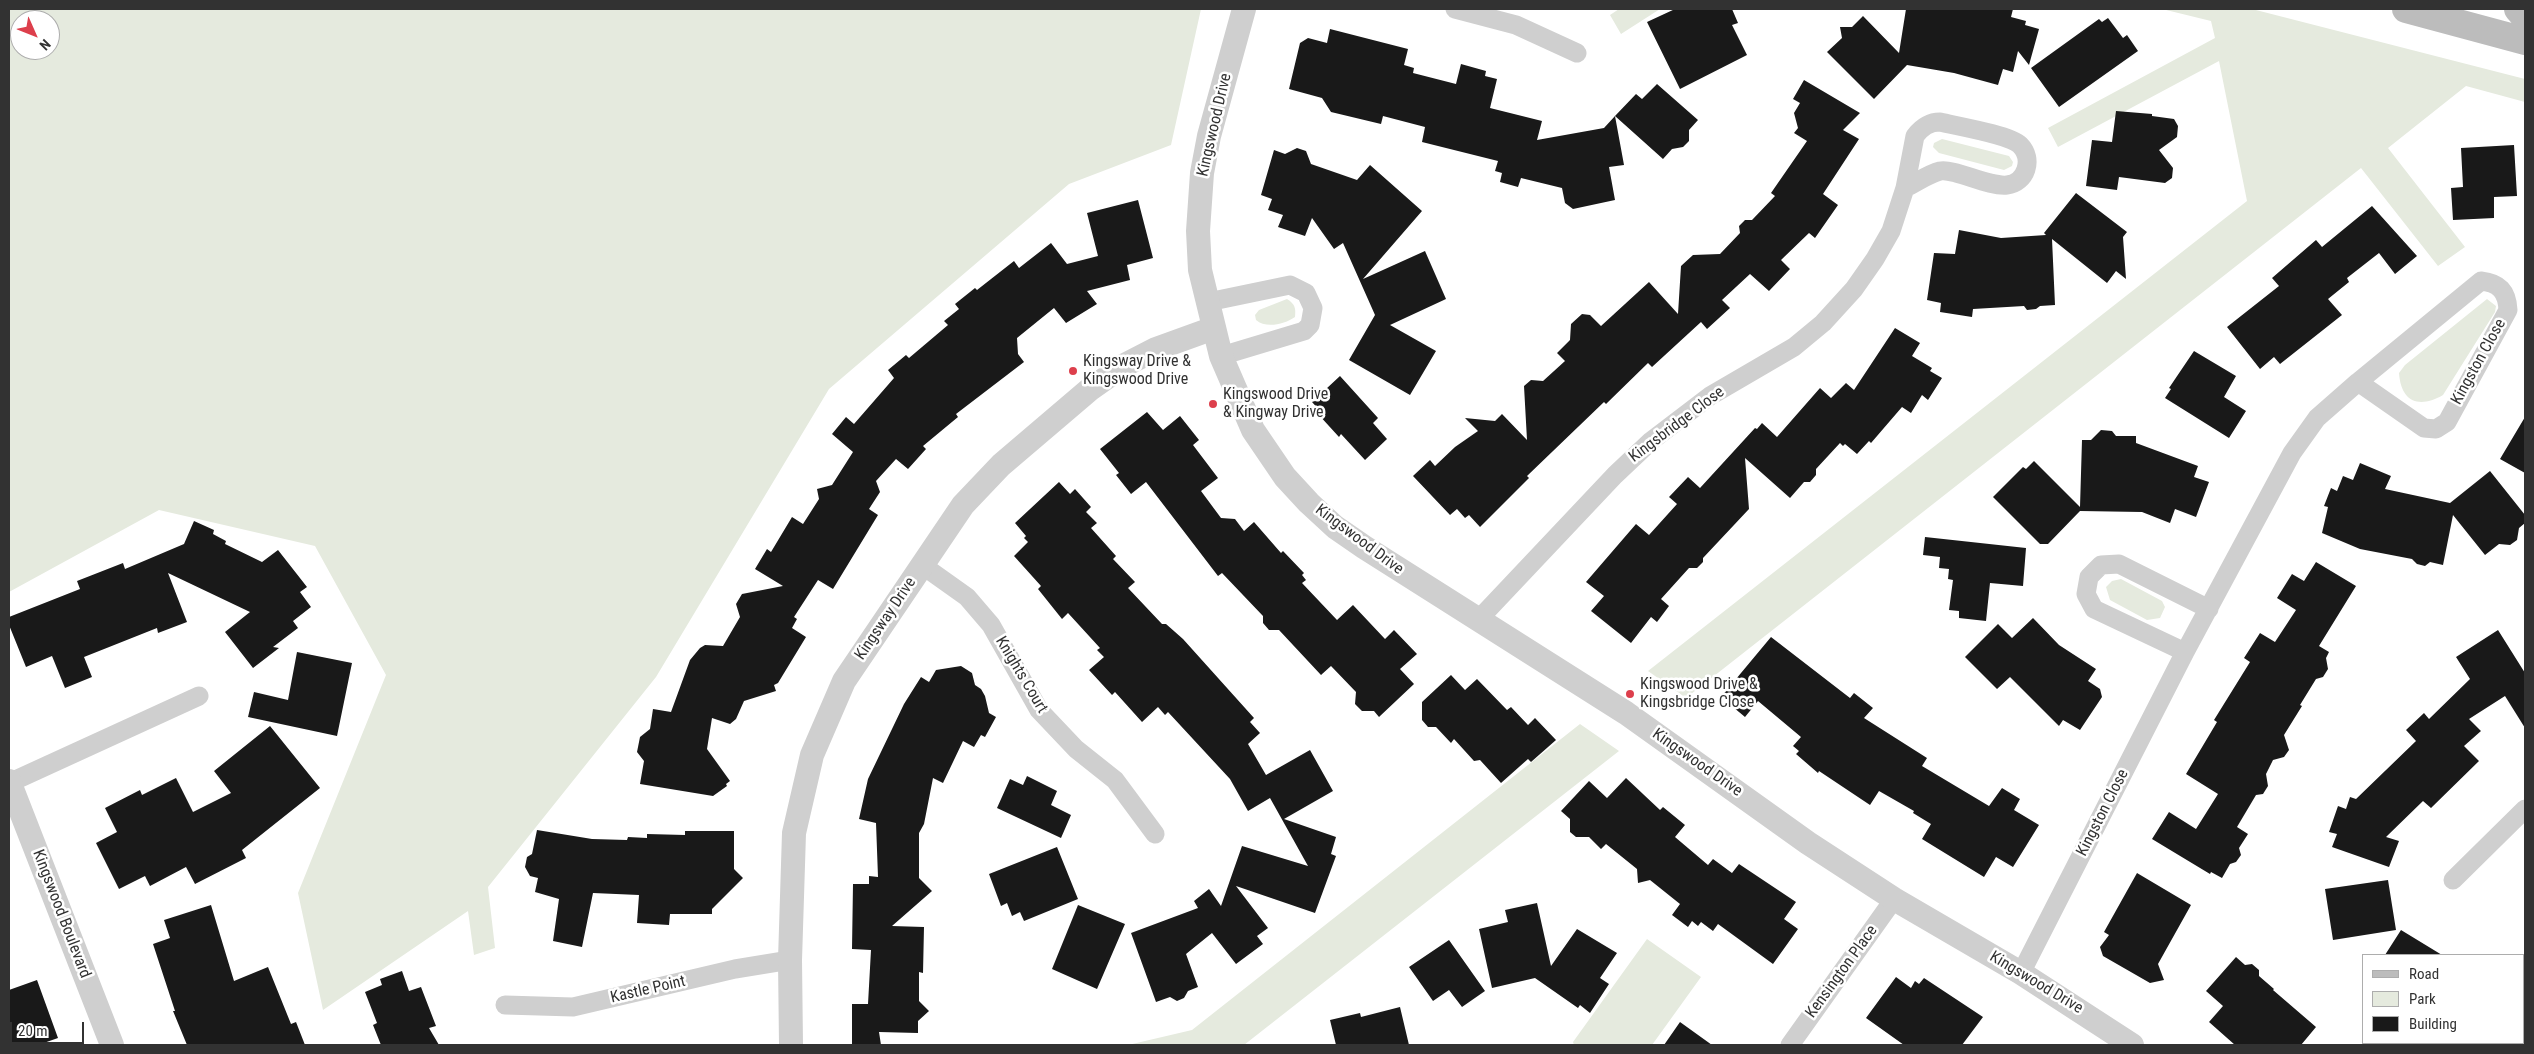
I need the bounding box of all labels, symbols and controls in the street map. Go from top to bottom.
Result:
north arrow [10,10,60,60]
text: N [36,36,54,53]
street label: Kingswood Drive [1194,72,1236,178]
street label: Kingston Close [2448,316,2510,408]
place label: Kingsway Drive & Kingswood Drive [1083,352,1191,390]
marker: Kingsway Drive & Kingswood Drive [1067,365,1079,377]
street label: Kingsbridge Close [1626,383,1728,467]
place label: Kingswood Drive & Kingway Drive [1223,385,1328,423]
marker: Kingswood Drive & Kingway Drive [1207,398,1219,410]
street label: Kingswood Drive [1311,501,1407,579]
street label: Kingsway Drive [851,574,921,664]
street label: Knights Court [991,633,1051,717]
place label: Kingswood Drive & Kingsbridge Close [1640,675,1758,713]
marker: Kingswood Drive & Kingsbridge Close [1624,688,1636,700]
street label: Kingswood Drive [1648,725,1746,801]
street label: Kingston Close [2073,766,2133,860]
street label: Kingswood Boulevard [28,847,94,981]
street label: Kensington Place [1802,922,1882,1022]
street label: Kingswood Drive [1986,948,2086,1018]
legend [2362,954,2524,1044]
text: Road [2409,965,2439,983]
street label: Kastle Point [609,972,687,1008]
text: Park [2409,990,2436,1008]
scale bar [12,1012,86,1044]
text: Building [2409,1015,2457,1033]
text: 20 m [18,1022,48,1040]

